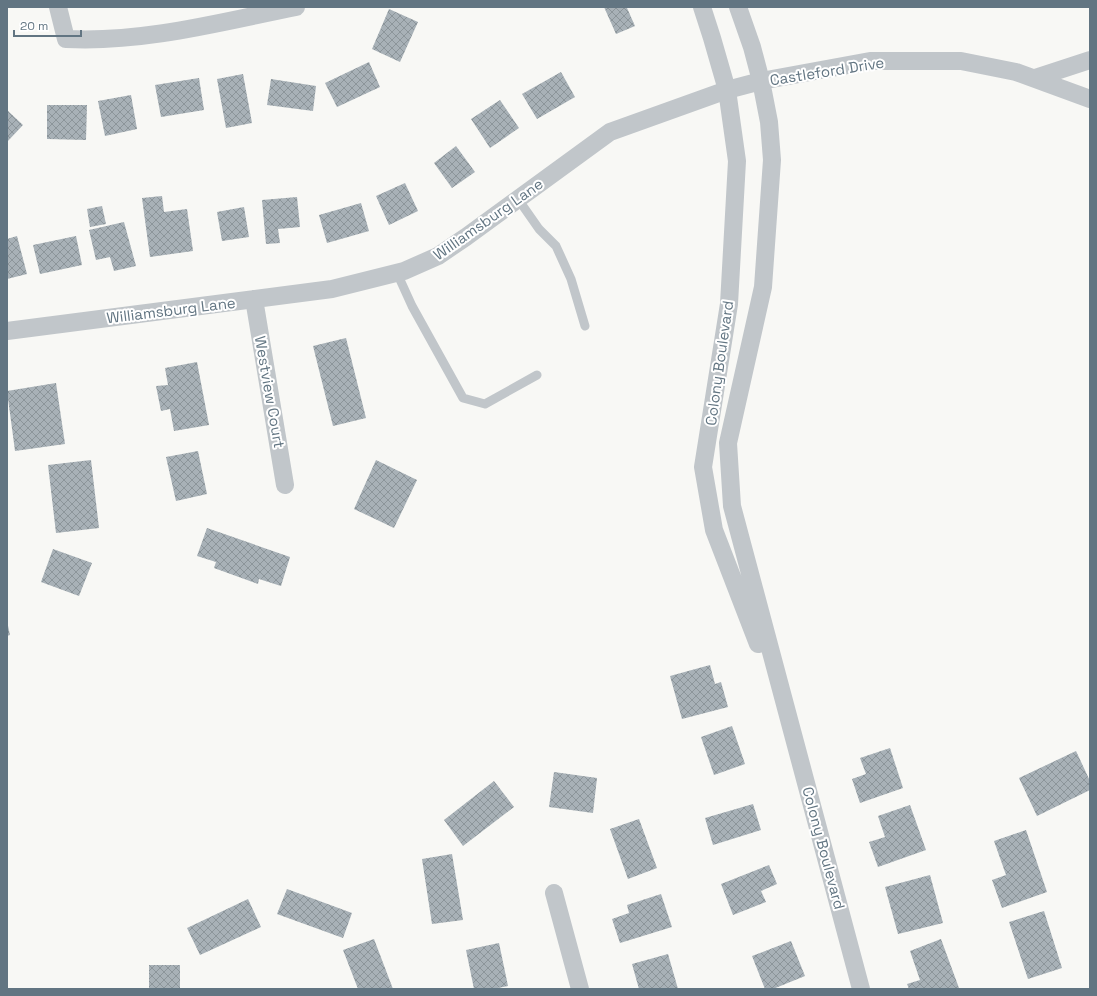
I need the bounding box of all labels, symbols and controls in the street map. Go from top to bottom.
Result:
scale bar [14,12,81,38]
text: 20 m [20,18,48,34]
street label: Castleford Drive [768,53,886,89]
street label: Williamsburg Lane [429,174,547,264]
street label: Williamsburg Lane [105,293,237,327]
street label: Colony Boulevard [701,299,737,427]
street label: Westview Court [251,334,289,450]
street label: Colony Boulevard [799,785,849,911]

